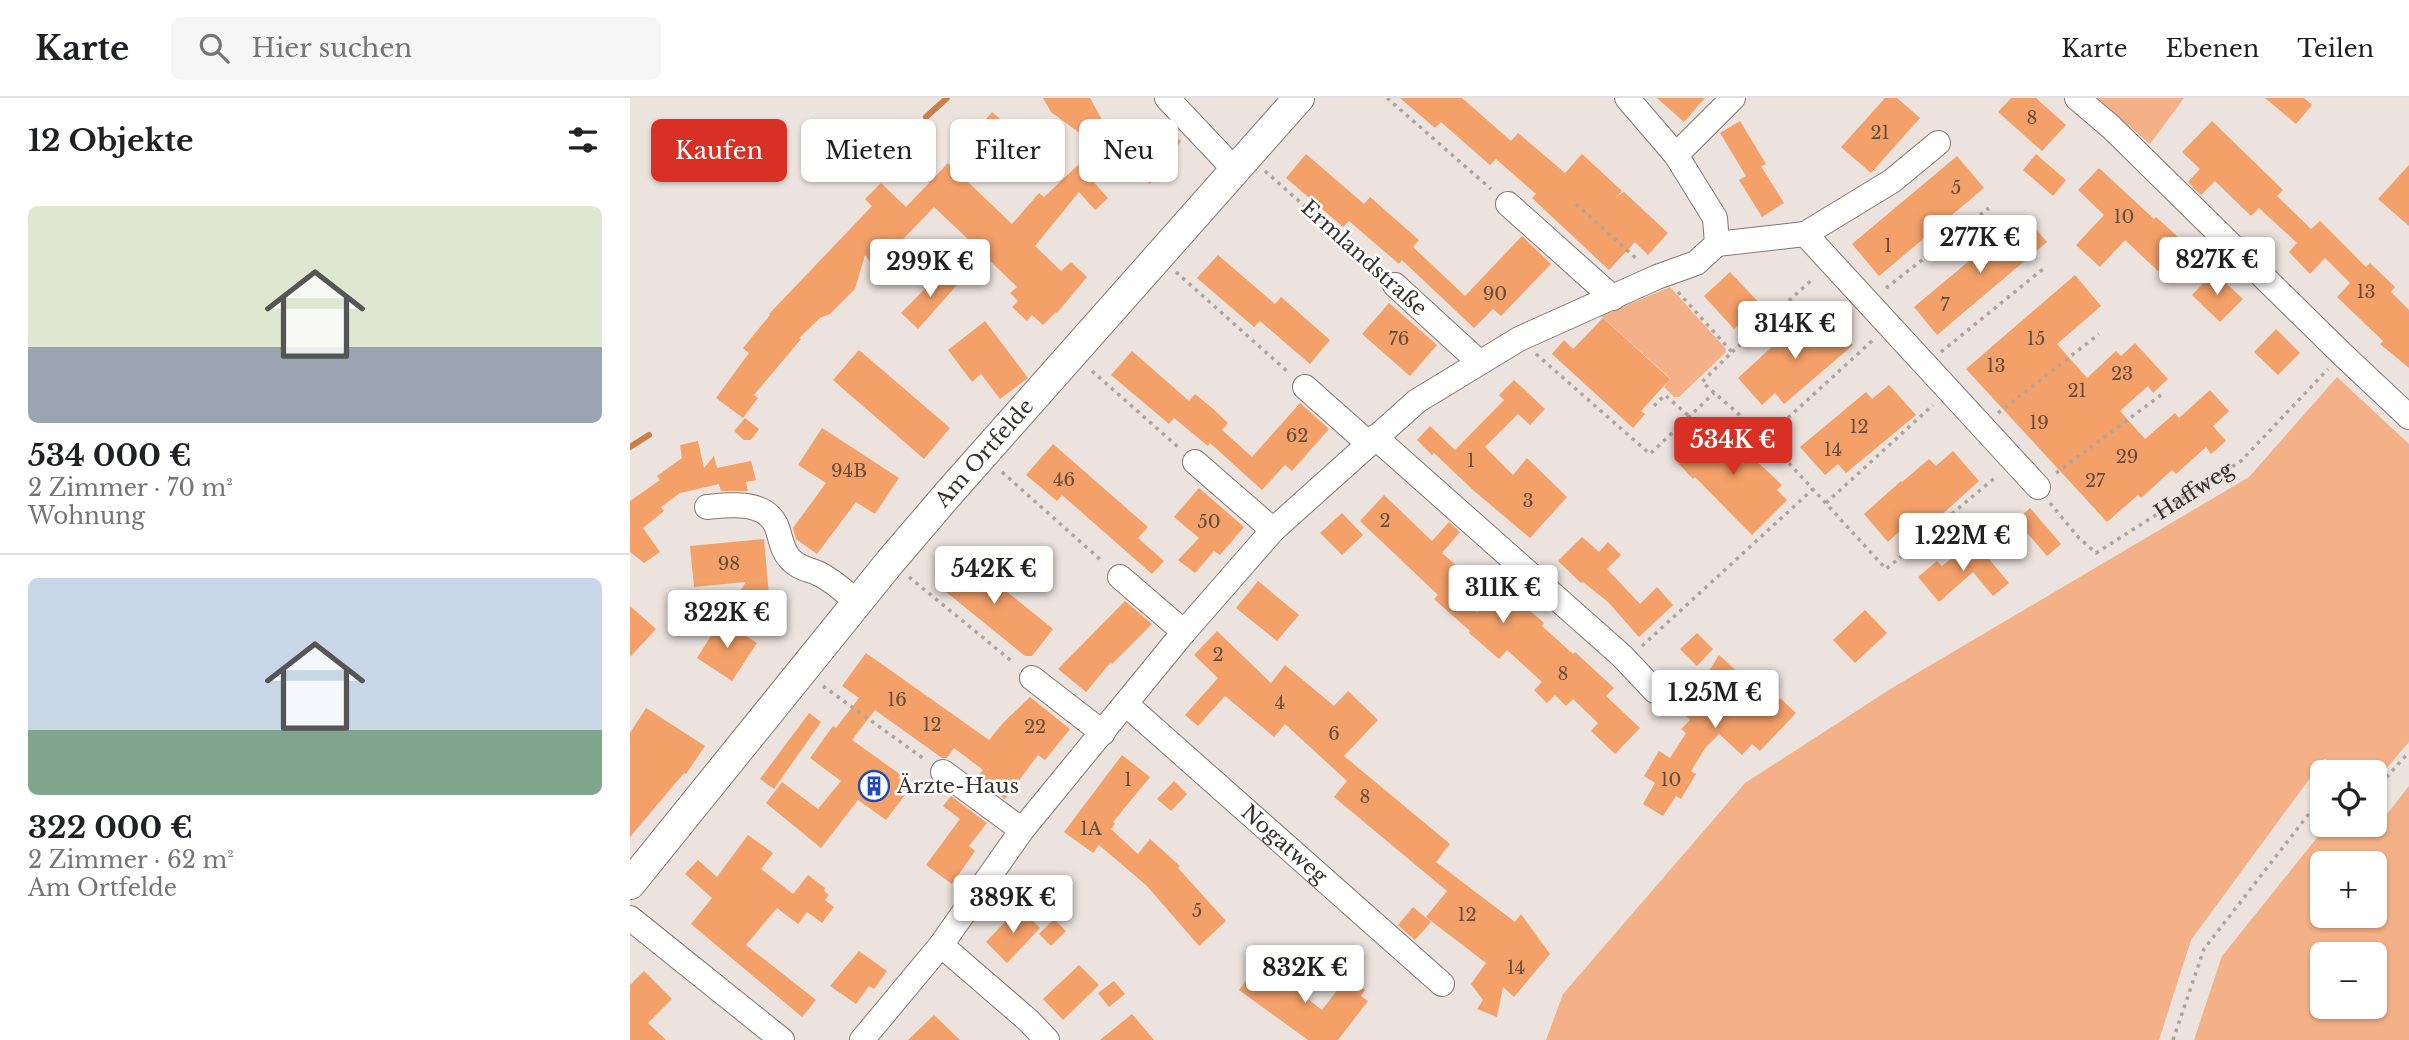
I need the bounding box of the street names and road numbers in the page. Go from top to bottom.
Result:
street label: Ermlandstraße [1296,195,1432,321]
street label: Am Ortfelde [929,393,1039,513]
street label: Haffweg [2149,456,2239,526]
street label: Nogatweg [1236,799,1333,890]

